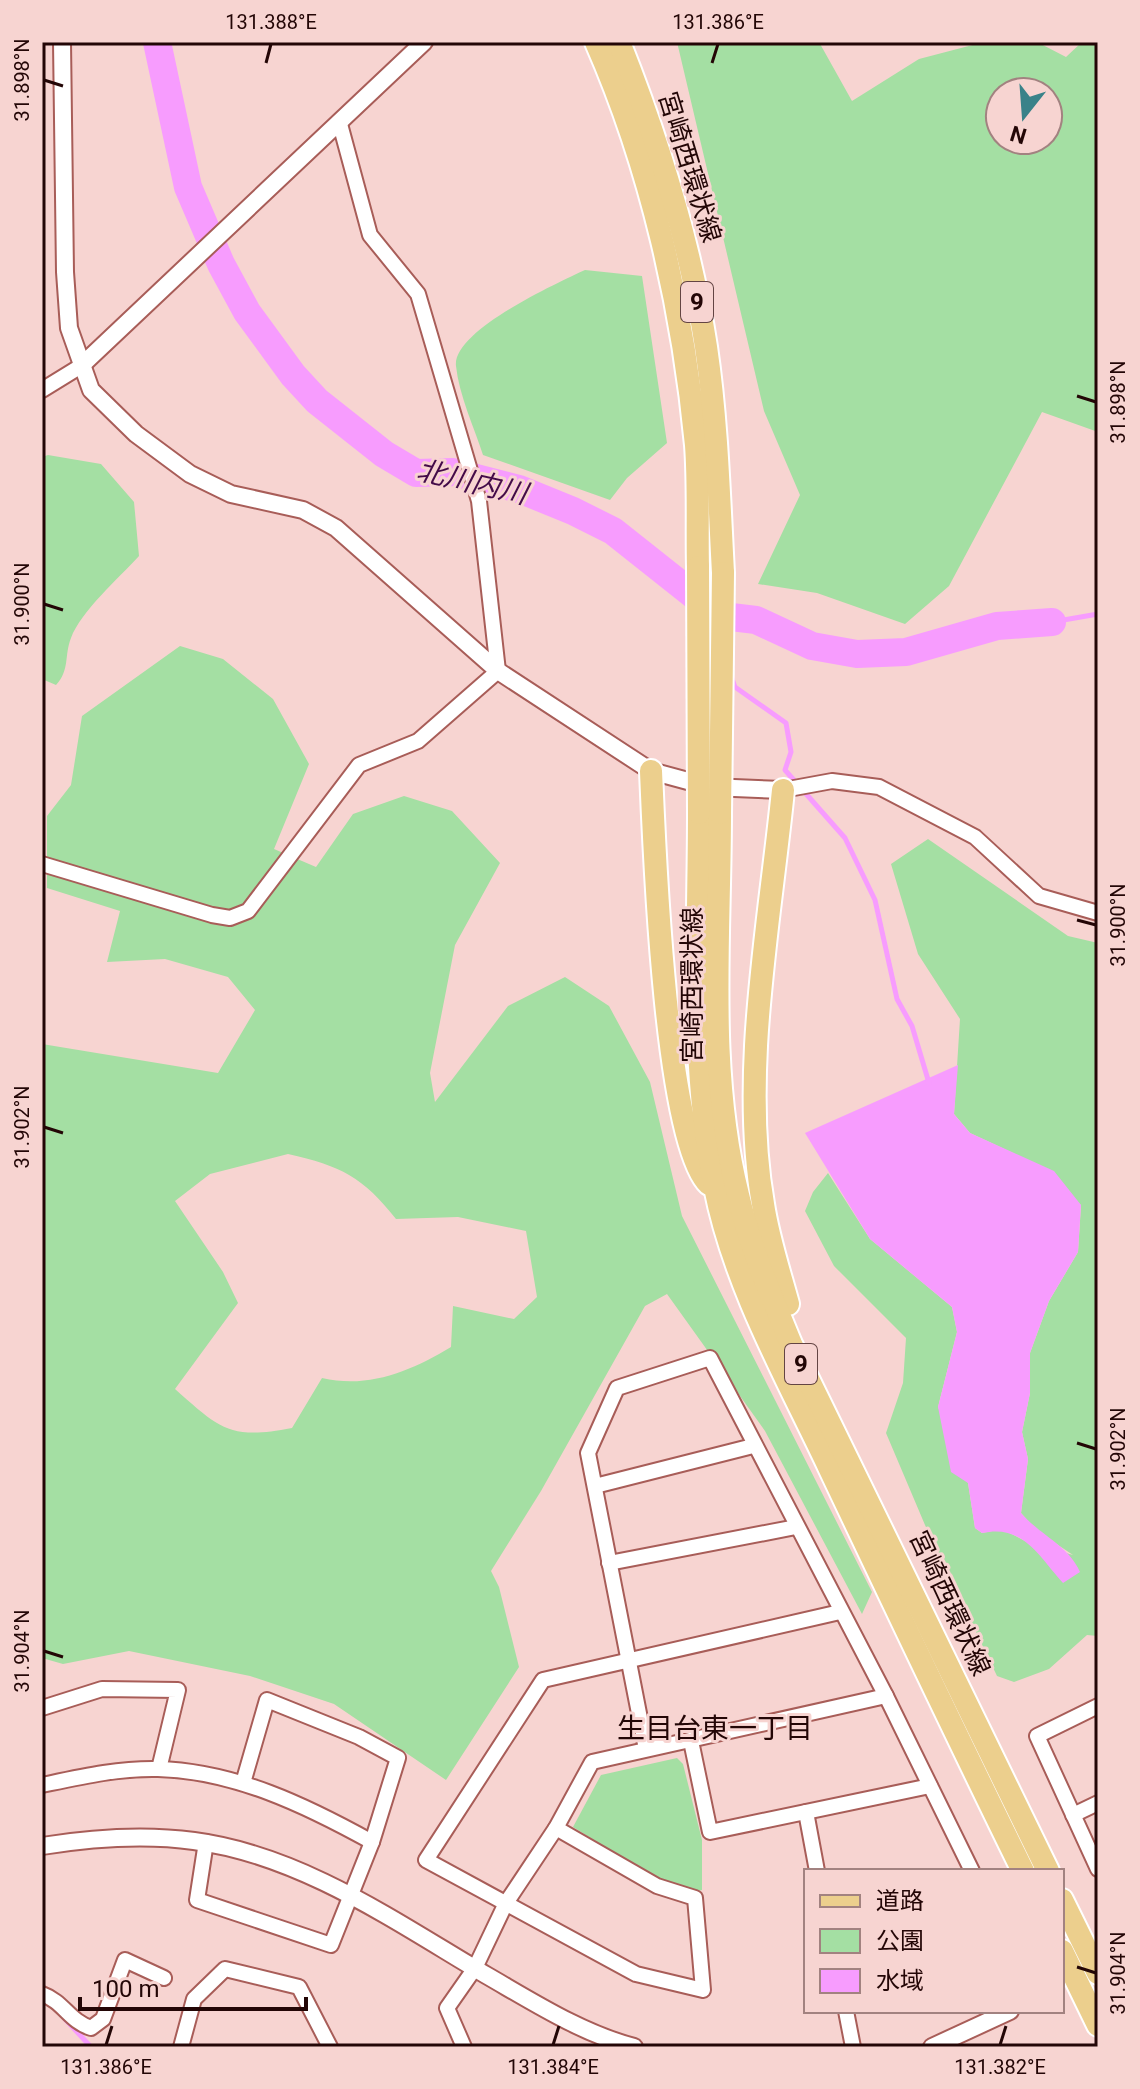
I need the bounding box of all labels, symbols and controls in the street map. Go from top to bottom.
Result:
text: 131.388°E [225,10,317,34]
text: 131.386°E [672,10,764,34]
text: 31.898°N [10,38,34,122]
north arrow [984,76,1064,156]
street label: 宮崎西環状線 [653,88,727,246]
text: N [1007,120,1029,149]
road number: 9 [681,282,713,322]
text: 31.898°N [1106,360,1130,444]
water label: 北川内川 [414,453,533,511]
text: 31.900°N [10,562,34,646]
text: 31.900°N [1106,883,1130,967]
street label: 宮崎西環状線 [677,907,707,1063]
text: 31.902°N [10,1085,34,1169]
road number: 9 [785,1344,817,1384]
text: 31.902°N [1106,1407,1130,1491]
street label: 宮崎西環状線 [903,1526,997,1680]
text: 31.904°N [10,1609,34,1693]
district label: 生目台東一丁目 [617,1712,813,1745]
legend [804,1869,1064,2013]
text: 道路 [876,1887,924,1915]
text: 公園 [876,1927,924,1955]
text: 31.904°N [1106,1931,1130,2015]
scale bar [80,1961,306,2011]
text: 水域 [876,1967,924,1995]
text: 100 m [92,1975,159,2003]
text: 131.386°E [60,2055,152,2079]
text: 131.384°E [507,2055,599,2079]
text: 131.382°E [954,2055,1046,2079]

